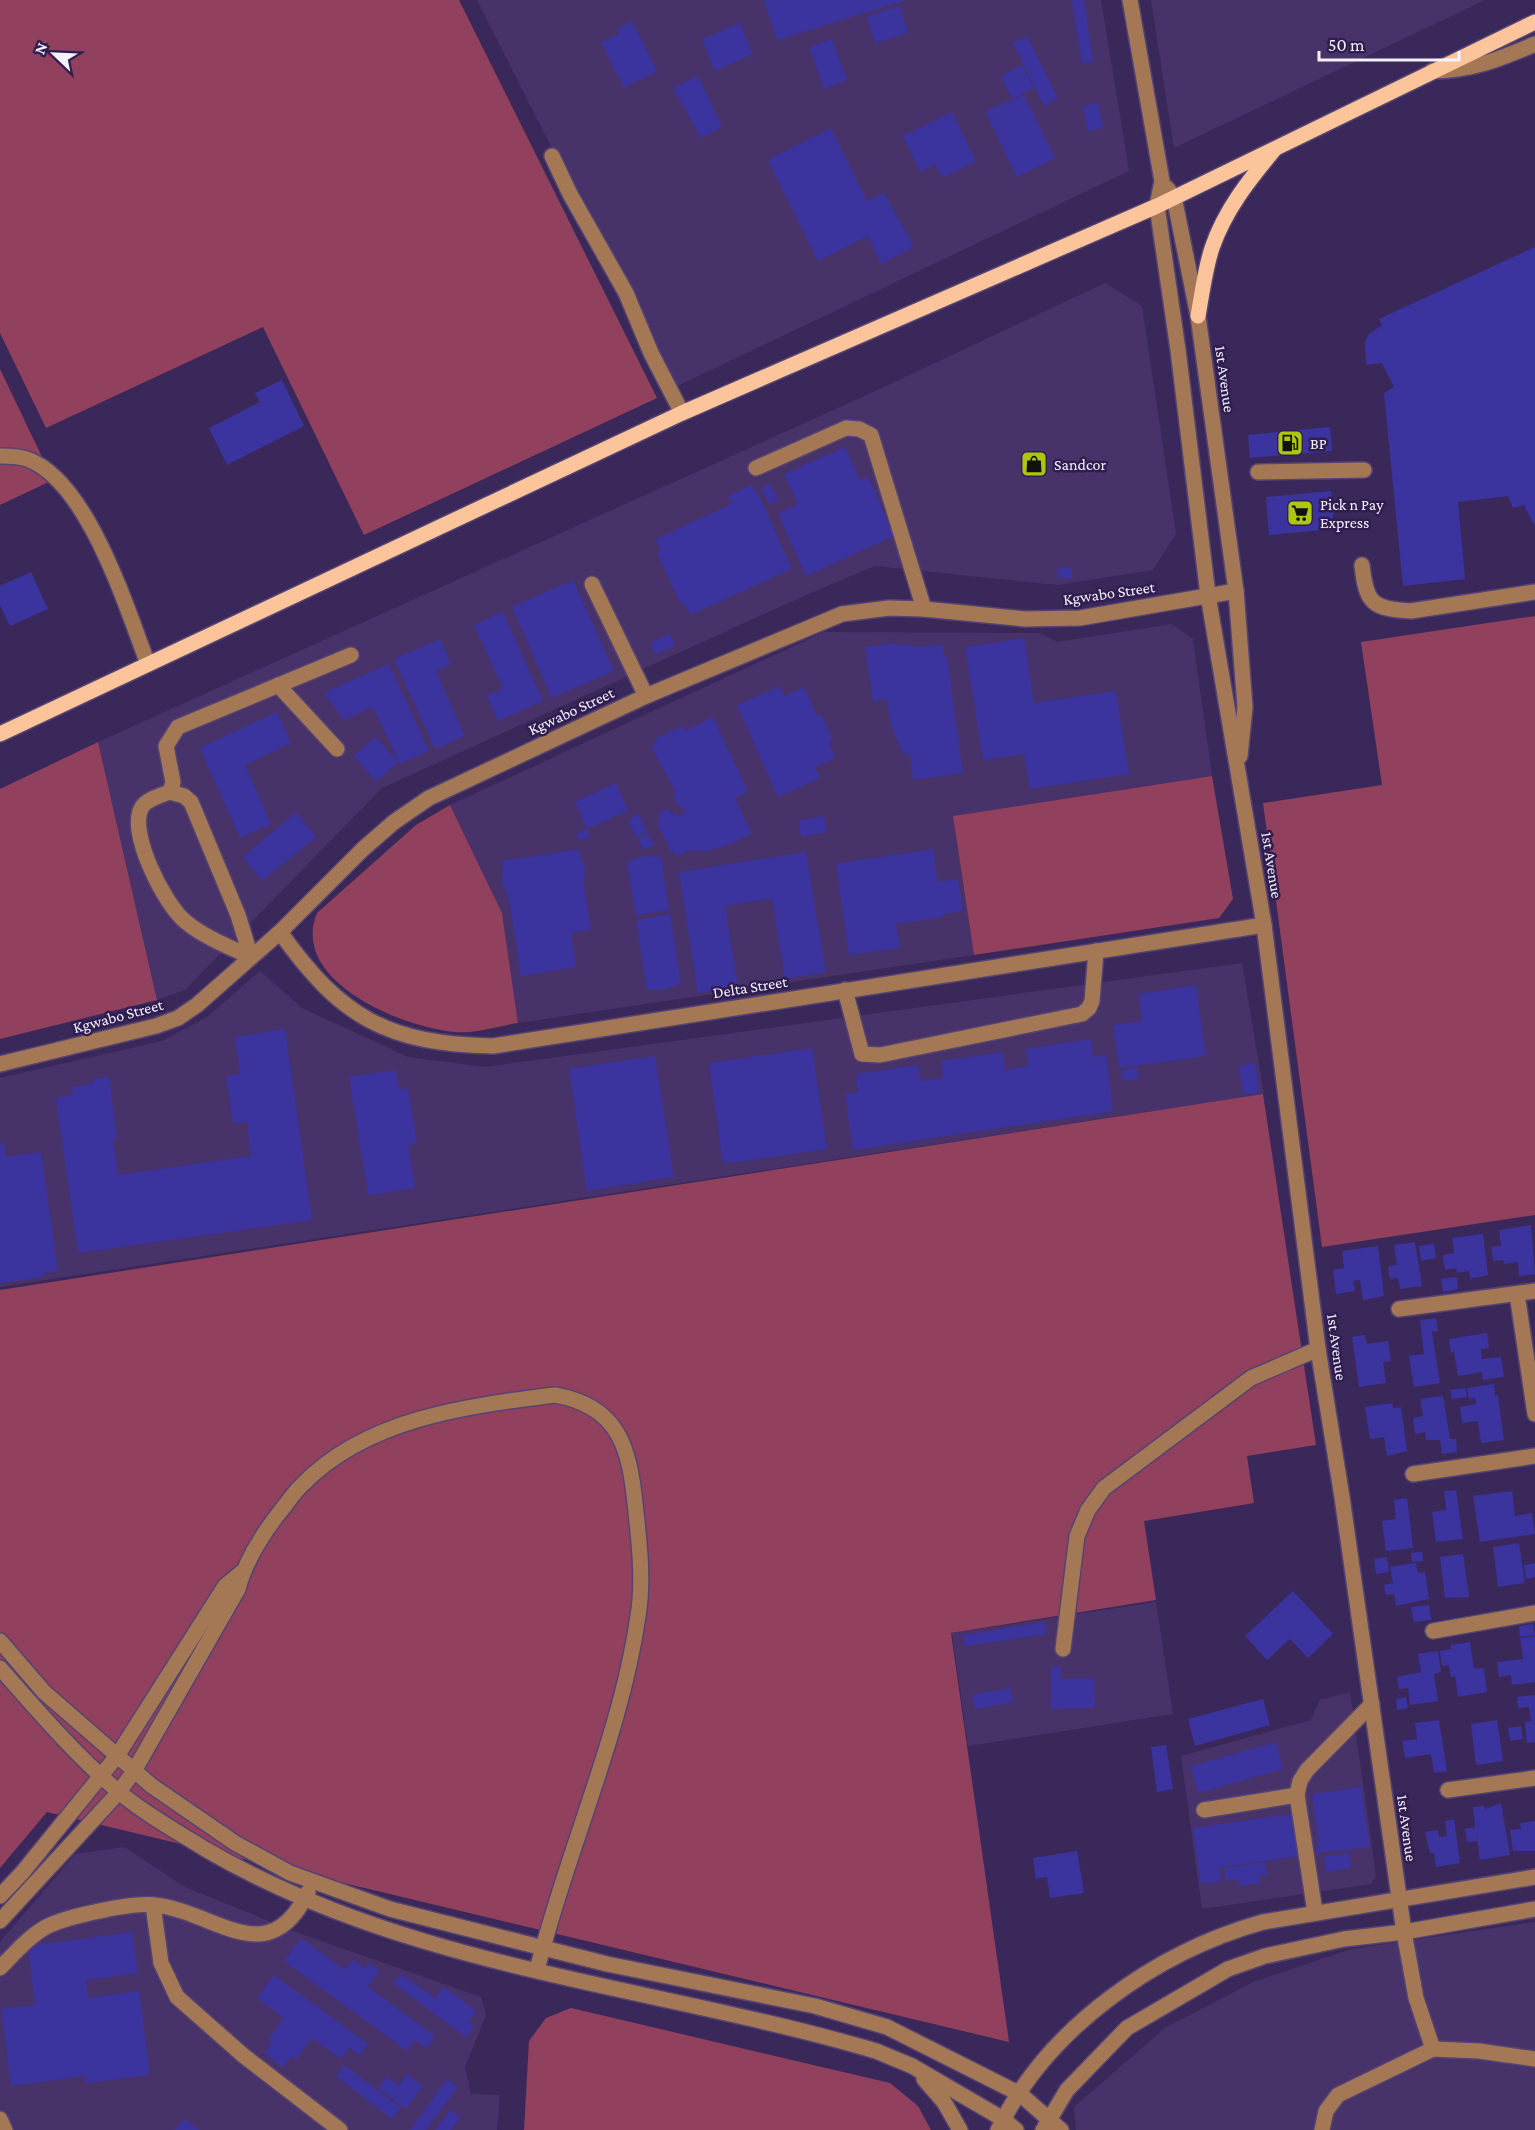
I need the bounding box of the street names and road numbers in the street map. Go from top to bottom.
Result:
street label: 1st Avenue [1212,345,1238,413]
street label: Kgwabo Street [1062,578,1157,609]
street label: Kgwabo Street [526,683,618,739]
street label: 1st Avenue [1258,831,1286,899]
street label: Delta Street [712,973,789,1001]
street label: Kgwabo Street [71,996,166,1037]
street label: 1st Avenue [1324,1313,1350,1381]
street label: 1st Avenue [1394,1794,1420,1862]

